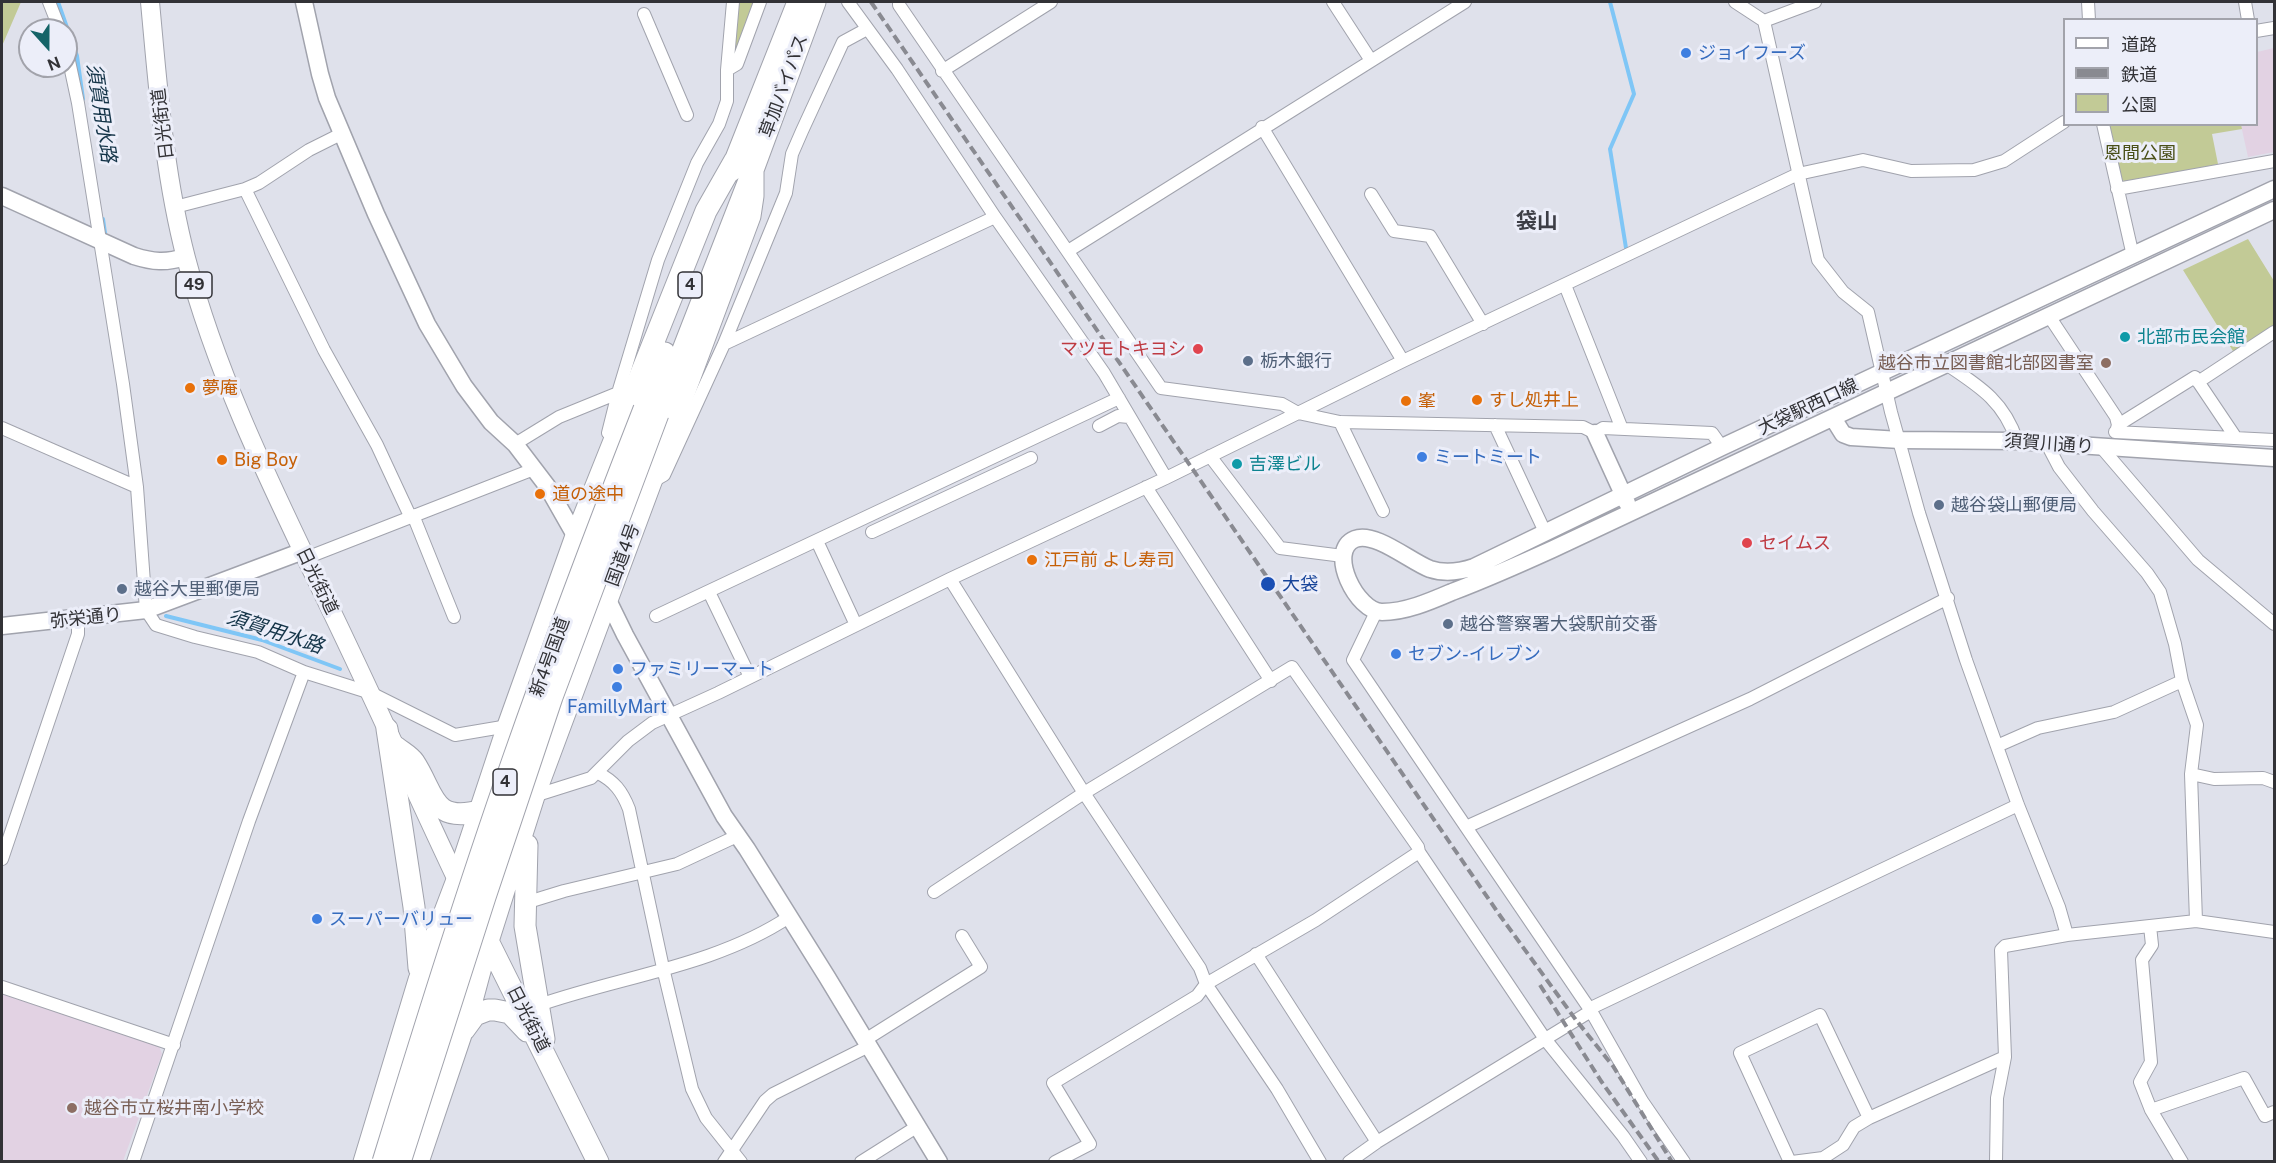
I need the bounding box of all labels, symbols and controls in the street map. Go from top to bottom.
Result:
north arrow [18,18,78,78]
legend [2063,18,2258,126]
street label: 草加バイパス [755,32,813,140]
text: 道路 [2121,34,2157,55]
place label: ジョイフーズ [1698,42,1806,64]
marker: ジョイフーズ [1679,46,1693,60]
text: N [45,52,63,75]
water label: 須賀用水路 [81,62,121,164]
text: 鉄道 [2121,64,2157,85]
street label: 日光街道 [148,87,178,161]
text: 公園 [2121,94,2157,115]
park label: 恩間公園 [2104,142,2176,164]
district label: 袋山 [1516,209,1558,235]
road number: 49 [176,272,212,298]
road number: 4 [678,272,702,298]
place label: 北部市民会館 [2137,326,2245,348]
marker: 北部市民会館 [2118,330,2132,344]
place label: マツモトキヨシ [1060,338,1186,360]
marker: マツモトキヨシ [1191,342,1205,356]
place label: 栃木銀行 [1260,350,1332,372]
place label: 越谷市立図書館北部図書室 [1878,352,2094,374]
marker: 栃木銀行 [1241,354,1255,368]
marker: 越谷市立図書館北部図書室 [2099,356,2113,370]
street label: 大袋駅西口線 [1754,374,1862,440]
place label: 夢庵 [202,377,238,399]
marker: 夢庵 [183,381,197,395]
place label: すし処井上 [1489,389,1579,411]
place label: 峯 [1418,390,1436,412]
marker: すし処井上 [1470,393,1484,407]
marker: 峯 [1399,394,1413,408]
street label: 須賀川通り [2003,430,2095,458]
place label: ミートミート [1434,446,1542,468]
place label: Big Boy [234,449,298,471]
marker: ミートミート [1415,450,1429,464]
marker: Big Boy [215,453,229,467]
place label: 吉澤ビル [1249,453,1321,475]
marker: 吉澤ビル [1230,457,1244,471]
place label: 道の途中 [552,483,624,505]
marker: 道の途中 [533,487,547,501]
place label: 越谷袋山郵便局 [1951,494,2077,516]
marker: 越谷袋山郵便局 [1932,498,1946,512]
street label: 国道4号 [602,521,644,589]
place label: セイムス [1759,532,1831,554]
marker: セイムス [1740,536,1754,550]
street label: 日光街道 [292,544,342,618]
place label: 江戸前 よし寿司 [1044,549,1174,571]
marker: 江戸前 よし寿司 [1025,553,1039,567]
place label: 大袋 [1282,573,1318,595]
marker: 大袋 [1259,575,1277,593]
place label: 越谷大里郵便局 [134,578,260,600]
marker: 越谷大里郵便局 [115,582,129,596]
street label: 弥栄通り [49,603,123,633]
water label: 須賀用水路 [224,605,326,659]
place label: 越谷警察署大袋駅前交番 [1460,613,1658,635]
street label: 新4号国道 [526,614,574,700]
marker: 越谷警察署大袋駅前交番 [1441,617,1455,631]
place label: セブン-イレブン [1408,643,1541,665]
marker: セブン-イレブン [1389,647,1403,661]
place label: ファミリーマート [630,658,774,680]
marker: ファミリーマート [611,662,625,676]
marker: FamillyMart [610,680,624,694]
place label: FamillyMart [567,696,667,718]
road number: 4 [493,769,517,795]
place label: スーパーバリュー [329,908,473,930]
marker: スーパーバリュー [310,912,324,926]
street label: 日光街道 [502,982,554,1056]
place label: 越谷市立桜井南小学校 [84,1097,264,1119]
marker: 越谷市立桜井南小学校 [65,1101,79,1115]

